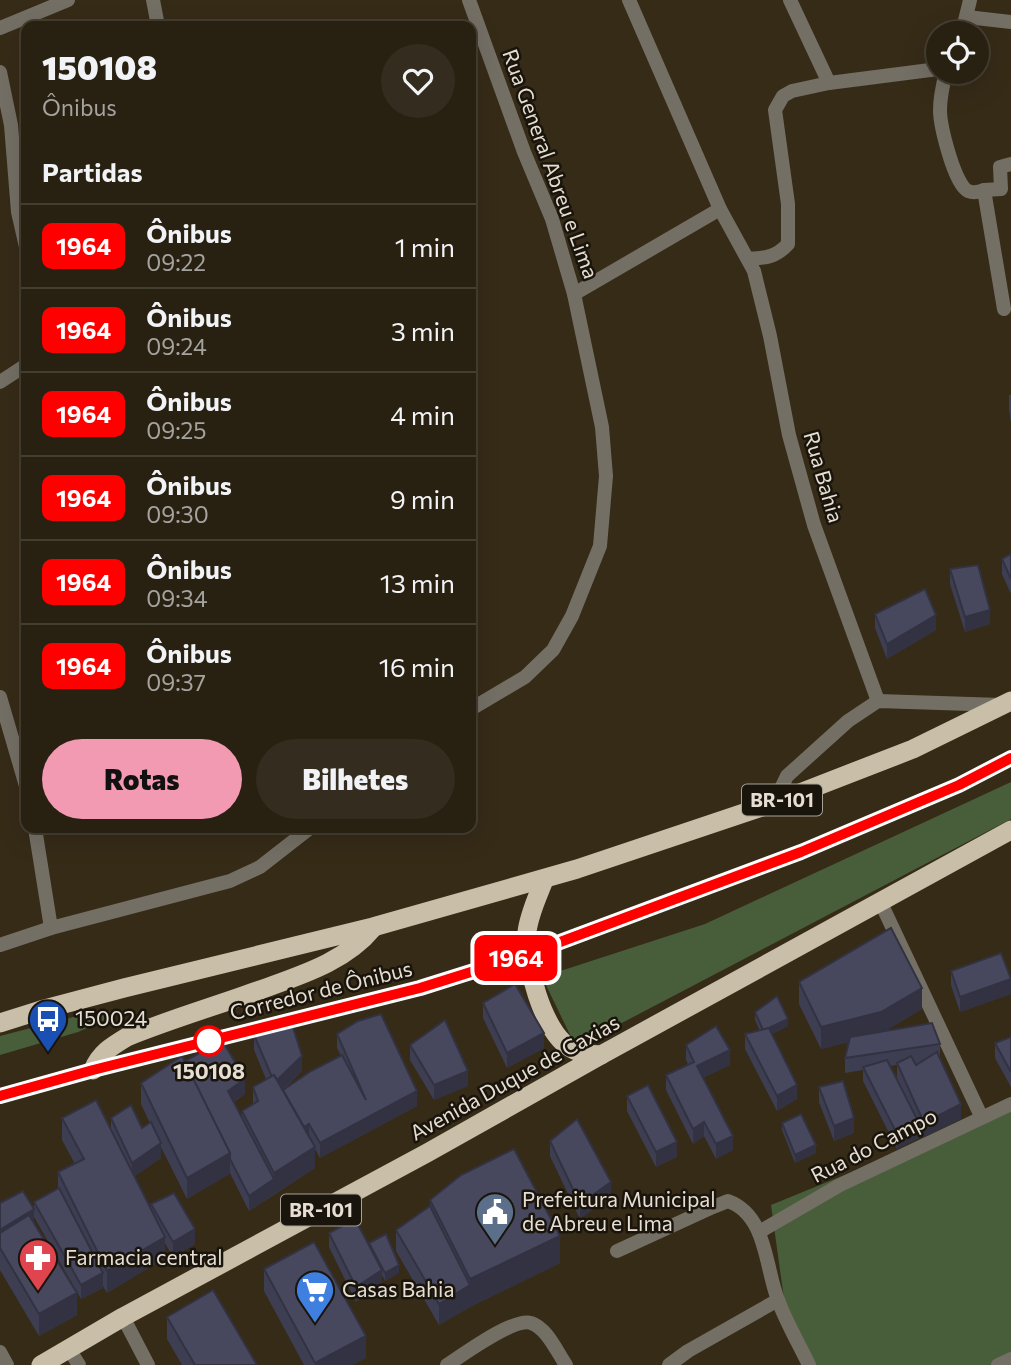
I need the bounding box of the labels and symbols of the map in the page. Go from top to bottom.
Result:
street label: Rua General Abreu e Lima [498,45,605,282]
street label: Rua Bahia [800,428,849,525]
road number: BR-101 [742,785,822,816]
line badge: 1964 [467,935,565,981]
street label: Corredor de Ônibus [227,955,414,1024]
bus stop icon: 150024 [27,998,69,1053]
place label: 150024 [75,1005,148,1030]
street label: Avenida Duque de Caxias [405,1009,623,1145]
marker: 150108 [194,1026,224,1056]
place label: 150108 [173,1058,245,1083]
street label: Rua do Campo [806,1102,940,1187]
place label: Prefeitura Municipal de Abreu e Lima [522,1186,716,1235]
public building icon: Prefeitura Municipal de Abreu e Lima [474,1191,516,1246]
road number: BR-101 [281,1194,361,1226]
pharmacy icon: Farmacia central [17,1237,59,1292]
place label: Farmacia central [65,1244,223,1269]
supermarket icon: Casas Bahia [294,1269,336,1324]
place label: Casas Bahia [342,1276,454,1301]

